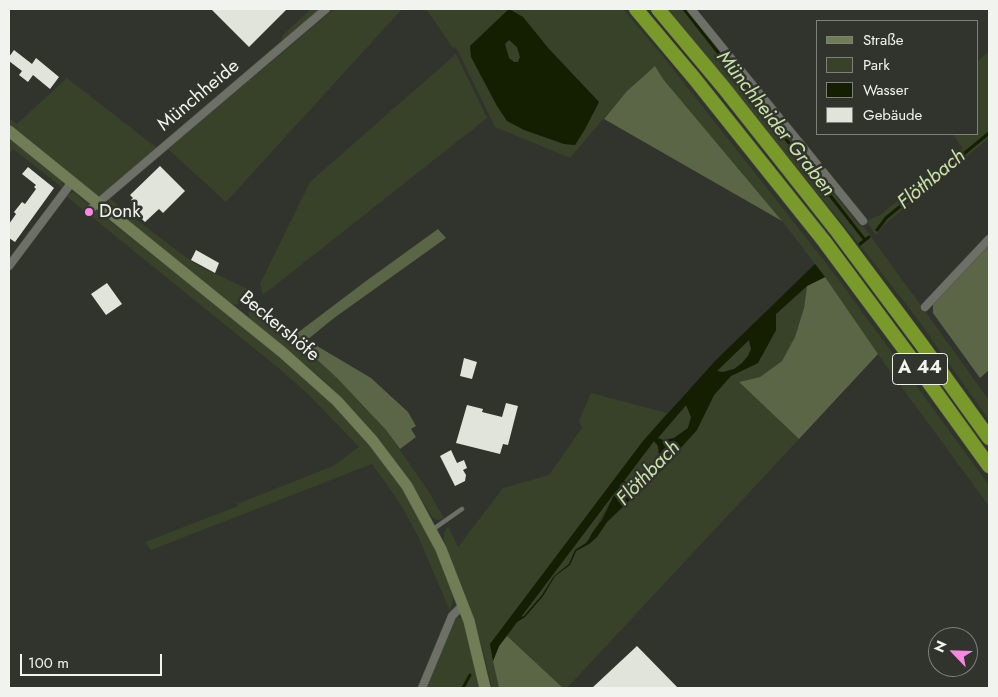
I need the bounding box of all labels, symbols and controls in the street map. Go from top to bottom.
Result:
legend [816,20,978,135]
text: Straße [863,29,903,51]
water label: Münchheider Graben [711,46,839,202]
text: Park [863,54,890,76]
street label: Münchheide [153,55,245,137]
text: Wasser [863,79,909,101]
text: Gebäude [863,104,922,126]
water label: Flöthbach [893,145,971,215]
place label: Donk [99,201,141,223]
marker: Donk [83,206,95,218]
street label: Beckershöfe [234,287,324,367]
road number: A 44 [892,354,948,384]
water label: Flöthbach [612,436,686,512]
north arrow [928,627,978,677]
text: N [929,637,952,655]
scale bar [22,644,165,676]
text: 100 m [28,652,69,674]

